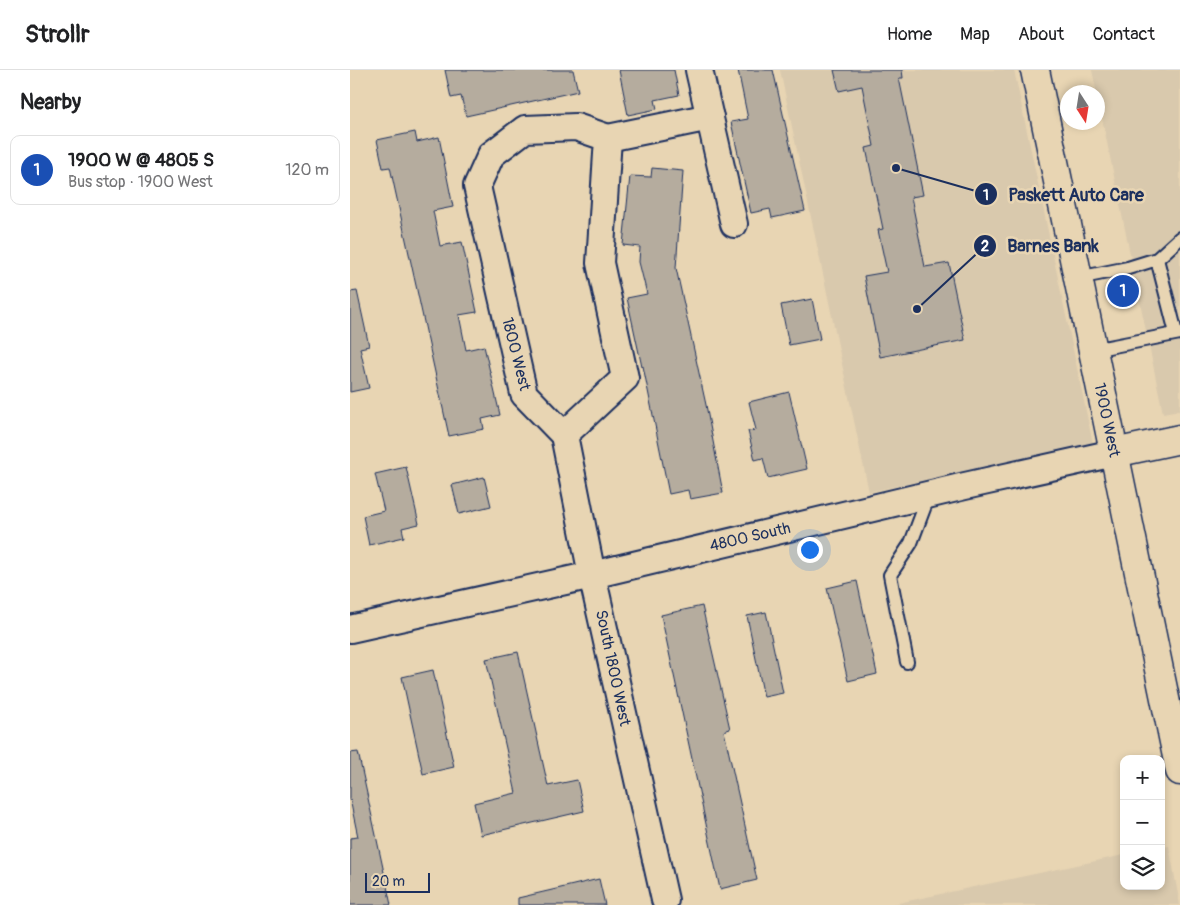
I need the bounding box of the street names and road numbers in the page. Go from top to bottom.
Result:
street label: 1800 West [497,315,535,393]
street label: 1900 West [1089,381,1125,459]
street label: 4800 South [708,518,792,556]
street label: South 1800 West [591,608,635,728]

